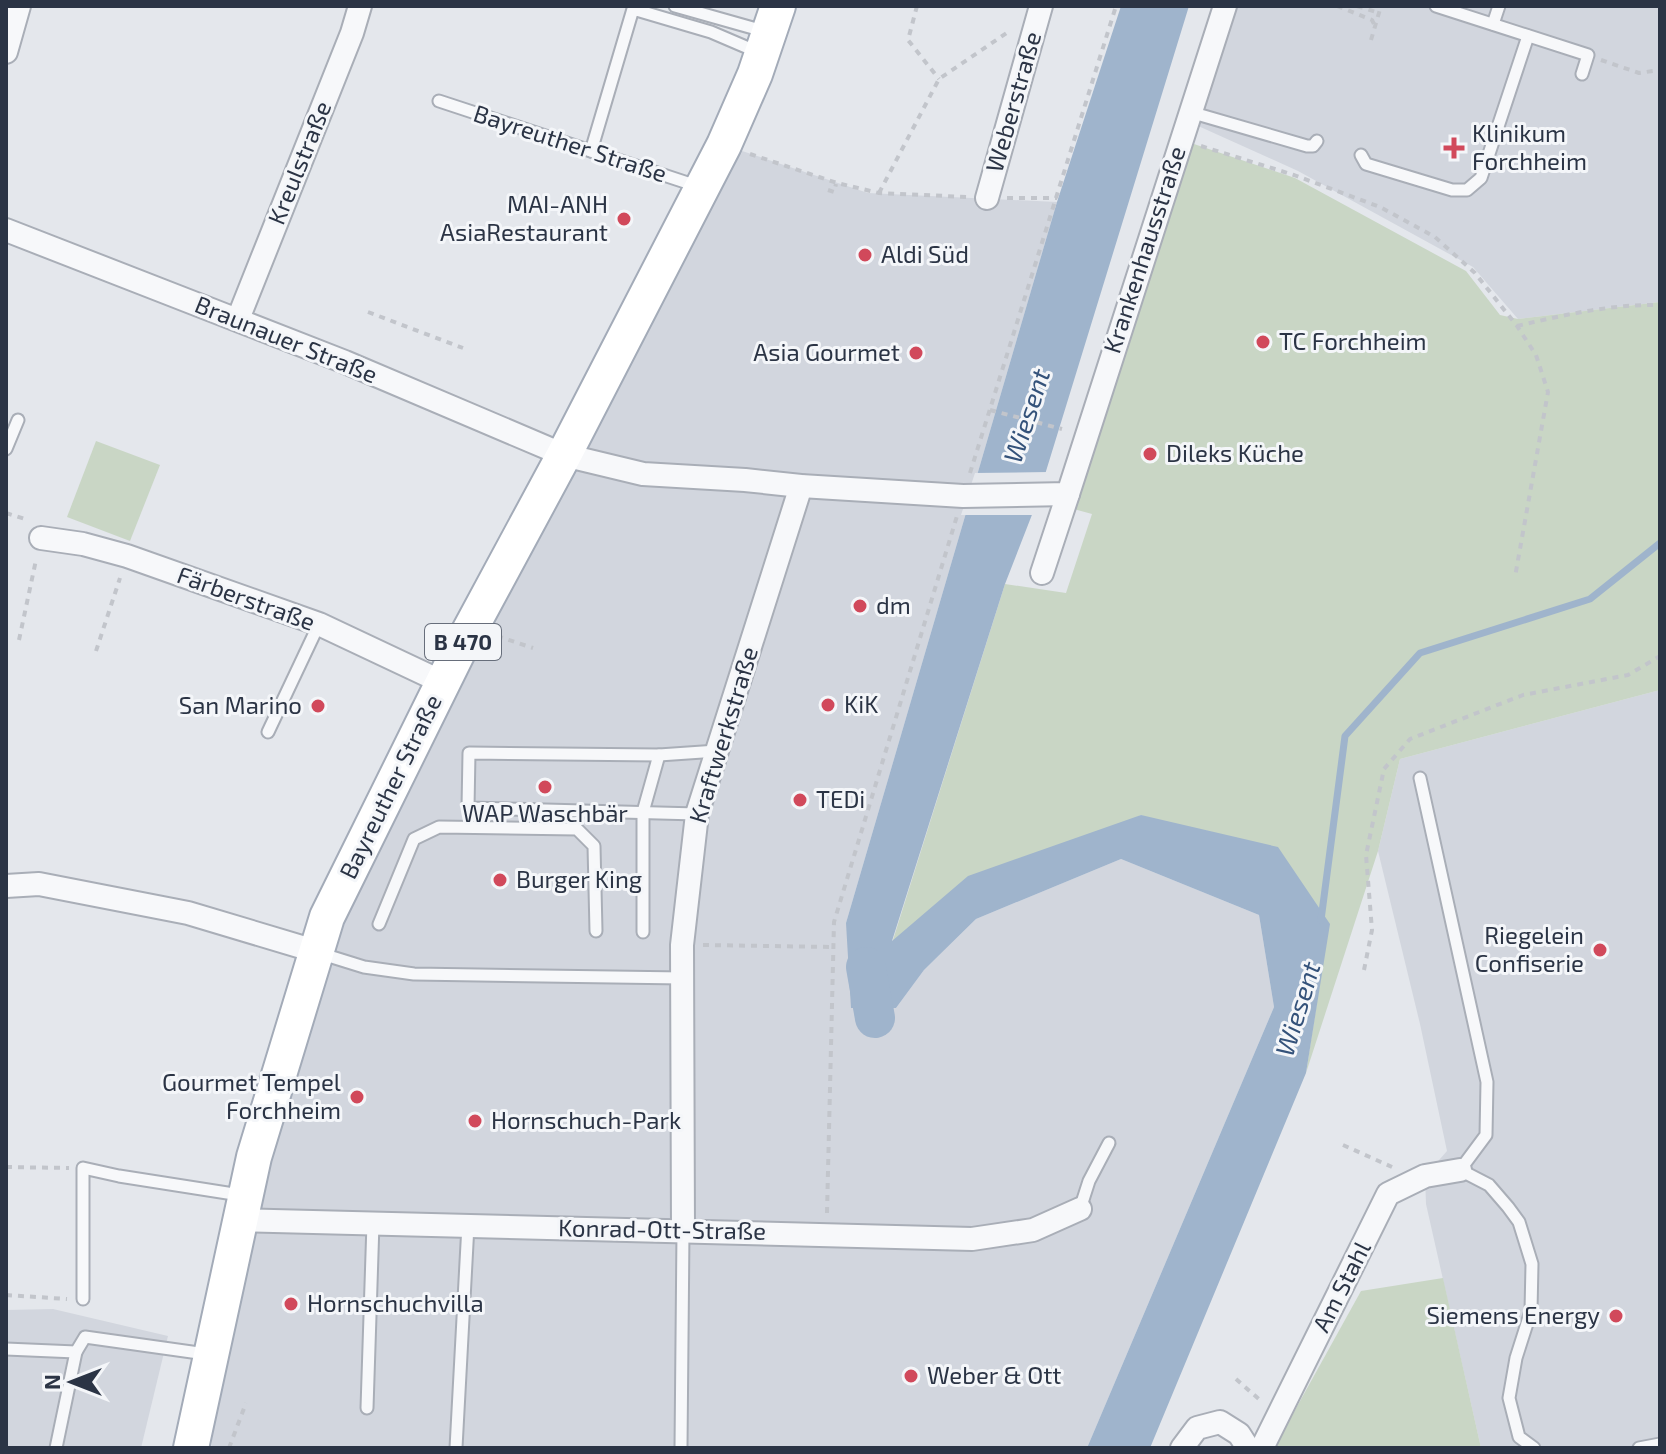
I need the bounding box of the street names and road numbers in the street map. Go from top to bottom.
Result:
street label: Weberstraße [979,28,1046,175]
street label: Kreulstraße [261,97,336,228]
street label: Bayreuther Straße [470,98,671,187]
street label: Krankenhausstraße [1096,142,1191,357]
street label: Braunauer Straße [191,289,382,388]
street label: Färberstraße [174,559,319,636]
road number: B 470 [425,624,501,660]
street label: Kraftwerkstraße [682,643,763,826]
street label: Bayreuther Straße [332,689,447,883]
street label: Konrad-Ott-Straße [558,1212,766,1245]
street label: Am Stahl [1305,1236,1376,1337]

